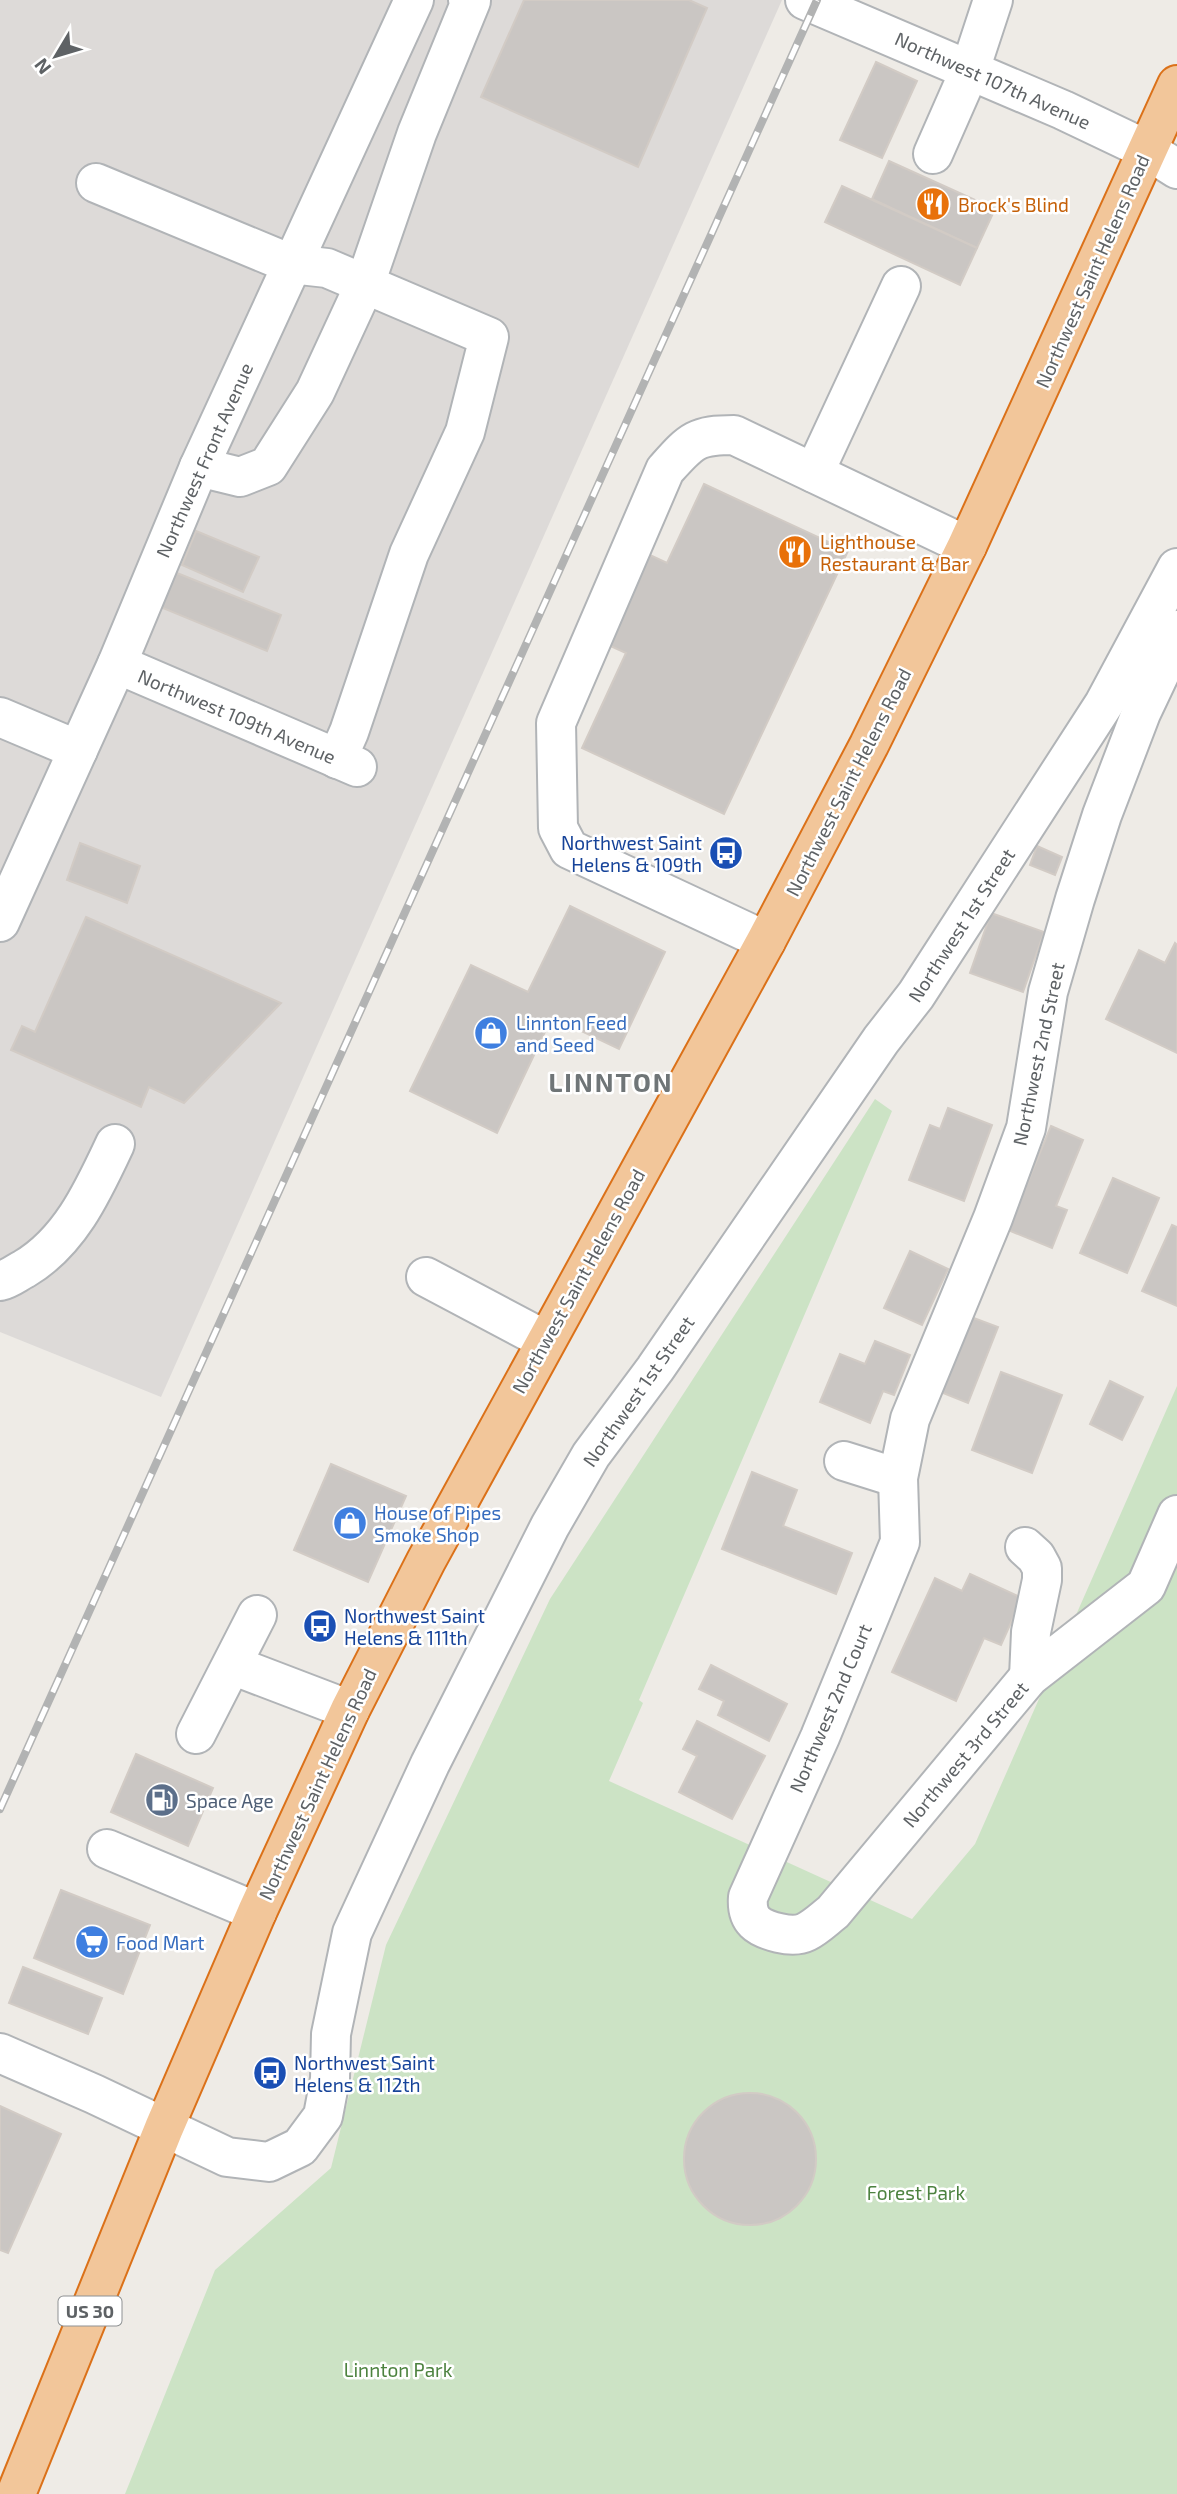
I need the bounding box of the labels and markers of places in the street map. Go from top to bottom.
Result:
restaurant icon: Brock's Blind [914,185,952,223]
place label: Brock's Blind [958,193,1069,216]
place label: Lighthouse Restaurant & Bar [820,530,970,575]
restaurant icon: Lighthouse Restaurant & Bar [776,533,814,571]
place label: Northwest Saint Helens & 109th [561,831,702,876]
bus stop icon: Northwest Saint Helens & 109th [707,834,745,872]
place label: Linnton Feed and Seed [516,1011,627,1056]
shop icon: Linnton Feed and Seed [472,1014,510,1052]
place label: House of Pipes Smoke Shop [374,1501,501,1546]
shop icon: House of Pipes Smoke Shop [331,1504,369,1542]
place label: Northwest Saint Helens & 111th [344,1604,485,1649]
bus stop icon: Northwest Saint Helens & 111th [301,1607,339,1645]
fuel station icon: Space Age [143,1781,181,1819]
place label: Space Age [186,1789,274,1812]
supermarket icon: Food Mart [73,1923,111,1961]
place label: Food Mart [116,1931,205,1954]
place label: Northwest Saint Helens & 112th [294,2051,435,2096]
bus stop icon: Northwest Saint Helens & 112th [251,2054,289,2092]

